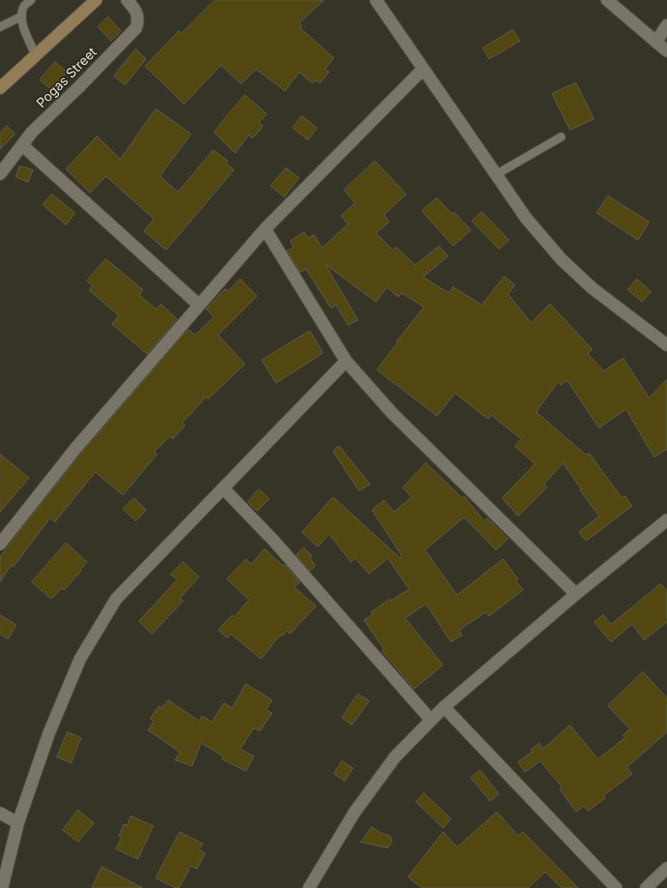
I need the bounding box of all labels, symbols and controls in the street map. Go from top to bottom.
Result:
street label: Pogas Street [34,45,100,111]

